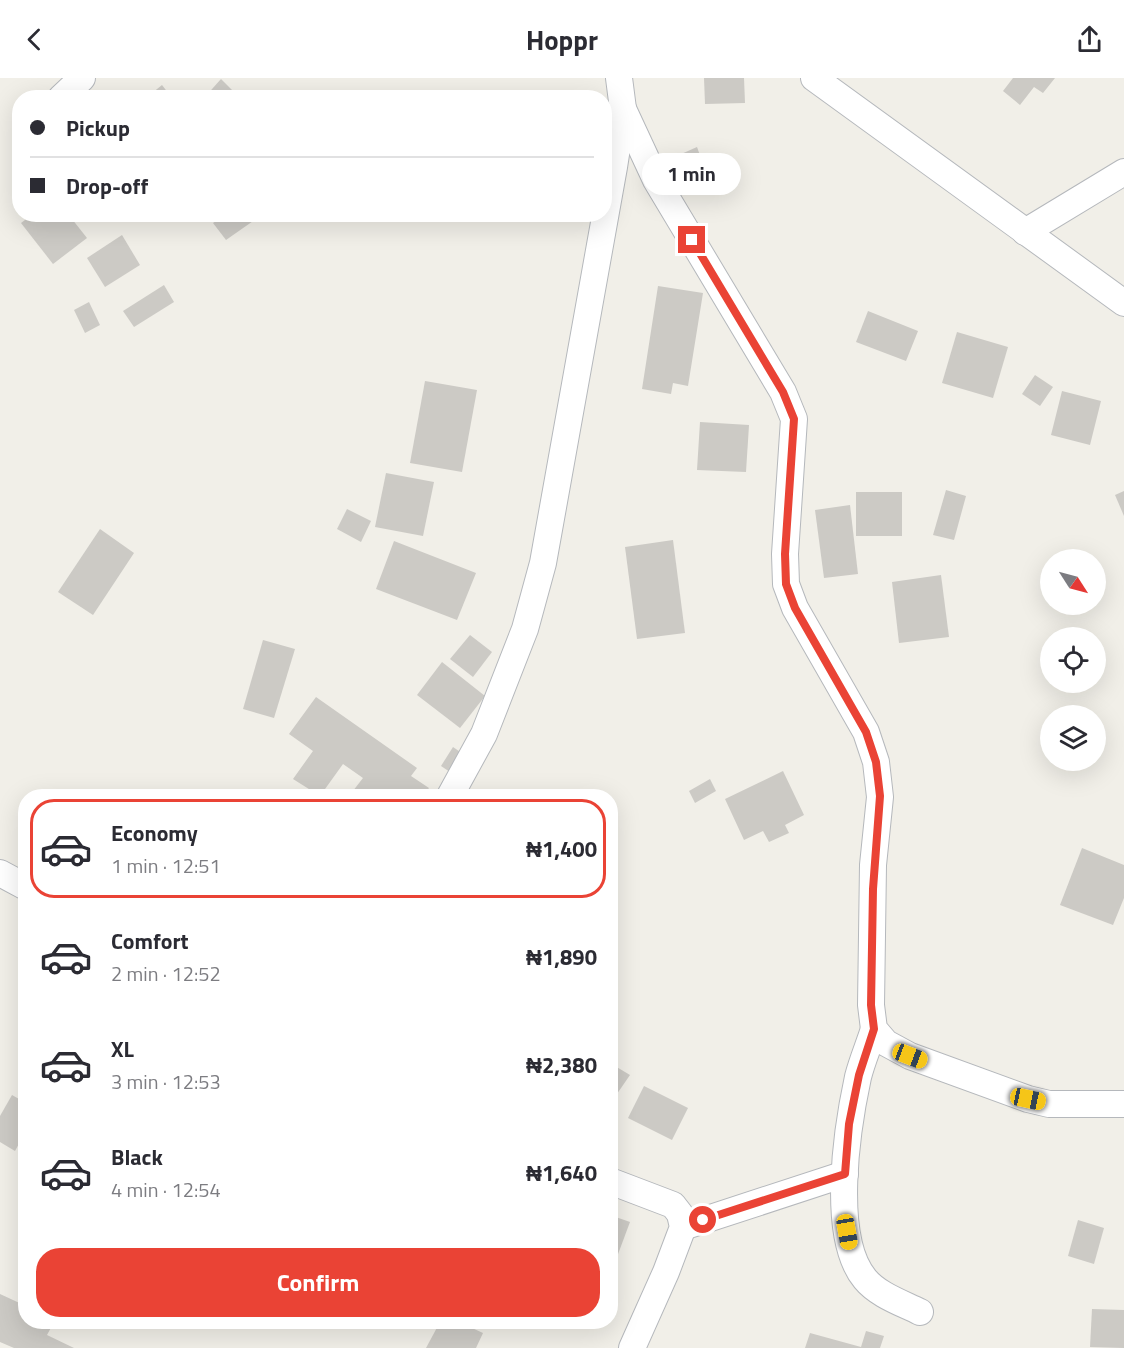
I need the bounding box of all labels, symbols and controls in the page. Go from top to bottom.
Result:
text: Hoppr [526,19,598,60]
icon: back [18,23,51,56]
icon: share [1073,23,1106,56]
text: Pickup [66,111,130,145]
callout: 1 min [642,153,742,195]
text: 1 min [667,158,716,189]
text: Drop-off [66,169,148,203]
route end [678,226,705,253]
north arrow [1040,549,1106,615]
map controls [1040,549,1106,771]
button: locate [1040,627,1106,693]
button: layers [1040,705,1106,771]
text: Economy [111,816,198,850]
icon: car [39,822,93,876]
text: ₦1,400 [526,832,597,866]
text: 1 min · 12:51 [111,850,221,881]
text: Comfort [111,924,189,958]
icon: car [39,930,93,984]
text: ₦1,890 [526,940,597,974]
text: 2 min · 12:52 [111,958,221,989]
text: XL [111,1032,134,1066]
icon: car [39,1038,93,1092]
car [890,1041,930,1071]
text: ₦2,380 [526,1048,597,1082]
text: 3 min · 12:53 [111,1066,221,1097]
car [1009,1086,1047,1112]
text: Black [111,1140,163,1174]
icon: car [39,1146,93,1200]
text: ₦1,640 [526,1156,597,1190]
text: 4 min · 12:54 [111,1174,221,1205]
route start [689,1206,716,1233]
car [835,1213,859,1251]
button: Confirm [36,1248,600,1317]

